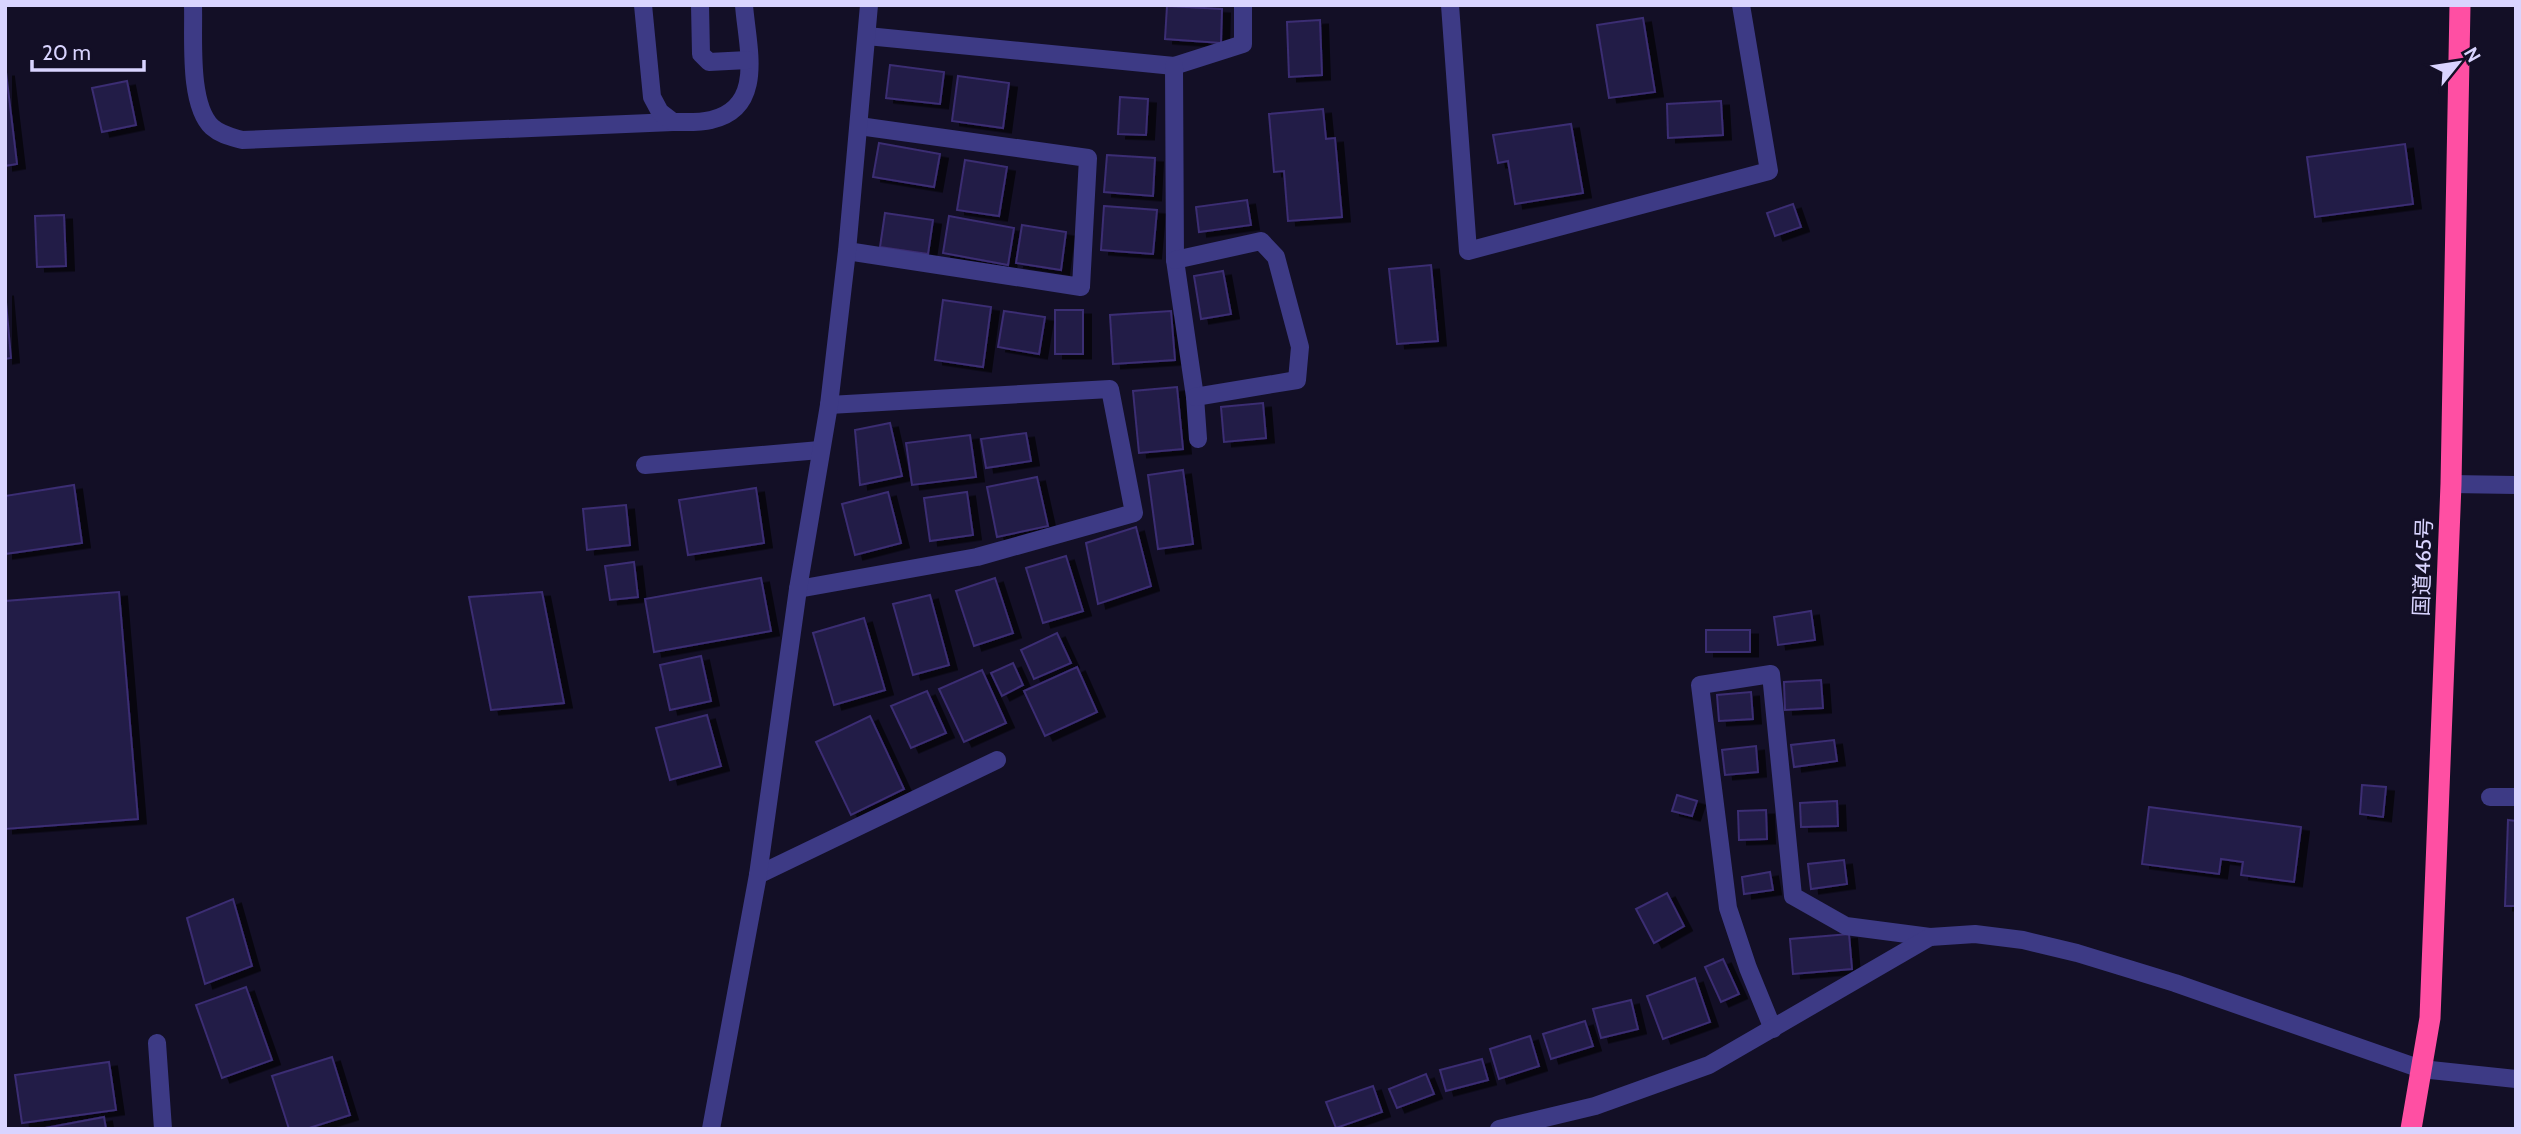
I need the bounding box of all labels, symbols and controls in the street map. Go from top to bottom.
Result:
scale bar [32,28,144,72]
north arrow [2423,28,2493,98]
text: 20 m [42,40,91,65]
text: N [2459,43,2486,66]
street label: 国道465号 [2408,517,2437,617]

